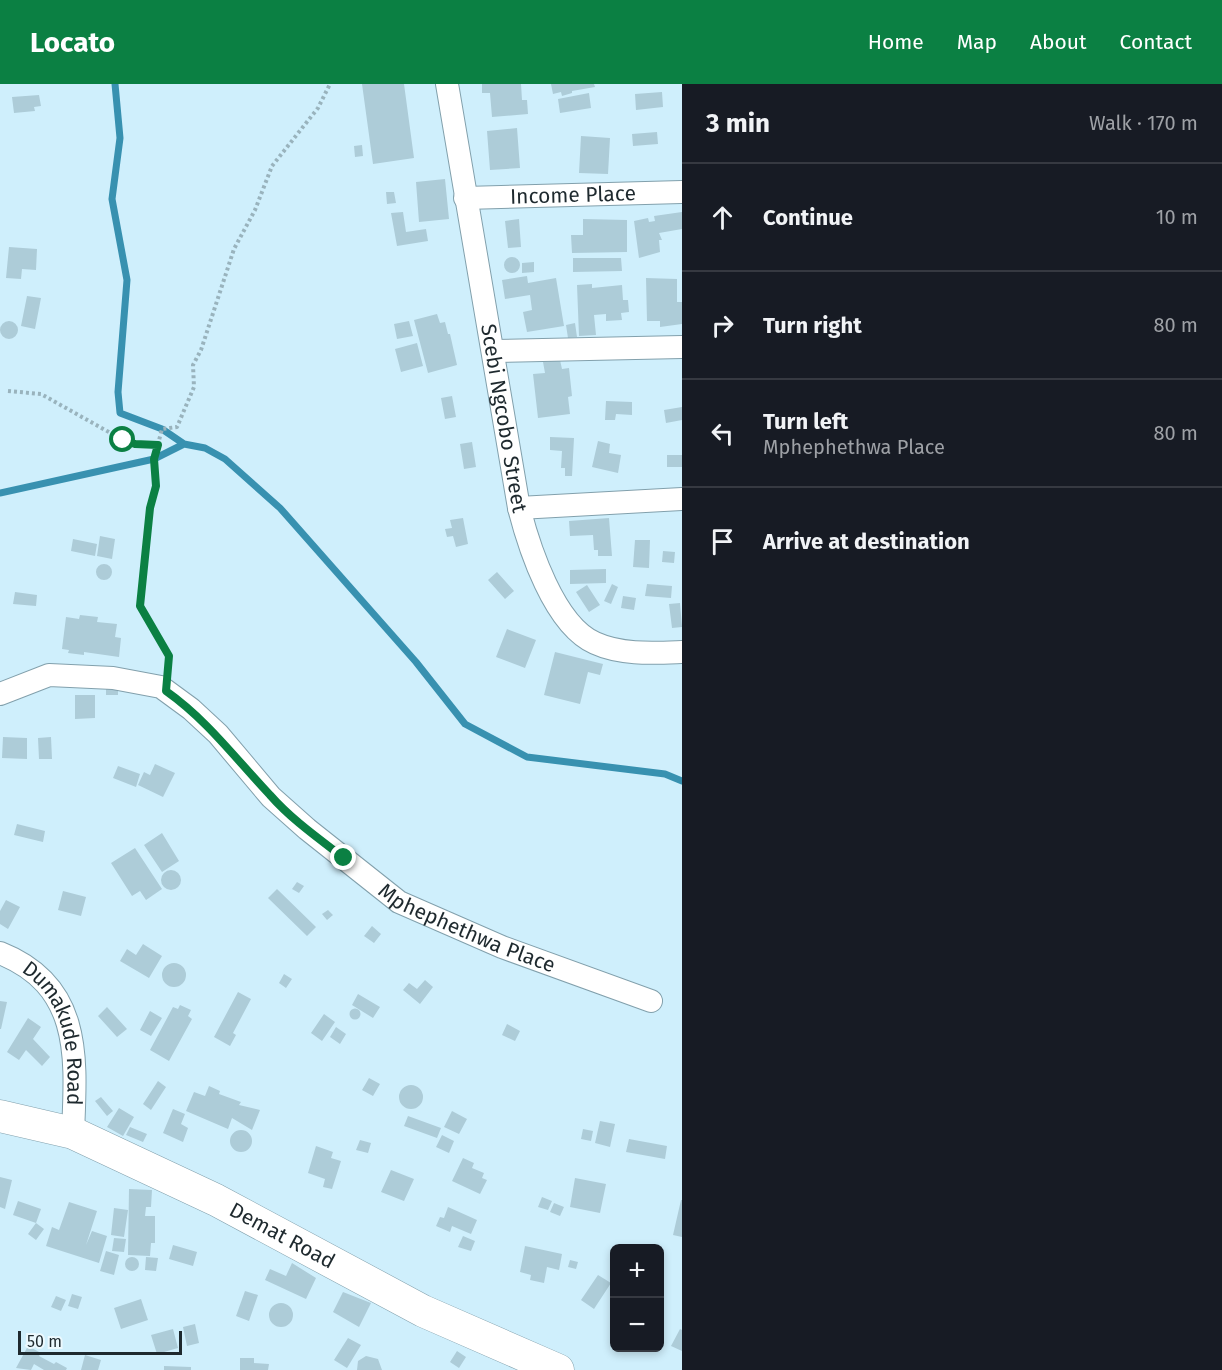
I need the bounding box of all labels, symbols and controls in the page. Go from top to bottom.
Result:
text: Locato [30,26,115,59]
text: Home [868,29,924,55]
text: Map [957,29,997,55]
text: About [1030,29,1087,55]
text: Contact [1120,29,1192,55]
text: 3 min [706,108,770,139]
text: Walk · 170 m [1089,111,1198,135]
street label: Income Place [510,180,636,210]
icon: ahead [706,201,739,234]
text: Continue [763,204,853,231]
text: 10 m [1156,205,1198,229]
icon: right [706,309,739,342]
text: Turn right [763,312,862,339]
text: 80 m [1153,313,1198,337]
street label: Scebi Ngcobo Street [475,322,533,516]
text: Turn left [763,408,848,435]
icon: left [706,417,739,450]
text: 80 m [1153,421,1198,445]
route start [109,426,135,452]
text: Mphephethwa Place [763,435,945,459]
icon: arrive [706,525,739,558]
text: Arrive at destination [763,528,970,555]
route end [330,844,356,870]
street label: Mphephethwa Place [373,878,559,978]
street label: Dumakude Road [17,955,88,1106]
street label: Demat Road [225,1197,339,1274]
map controls [610,1244,664,1352]
button: + [610,1244,664,1298]
button: − [610,1298,664,1352]
scale bar [18,1328,182,1356]
text: 50 m [27,1332,62,1351]

